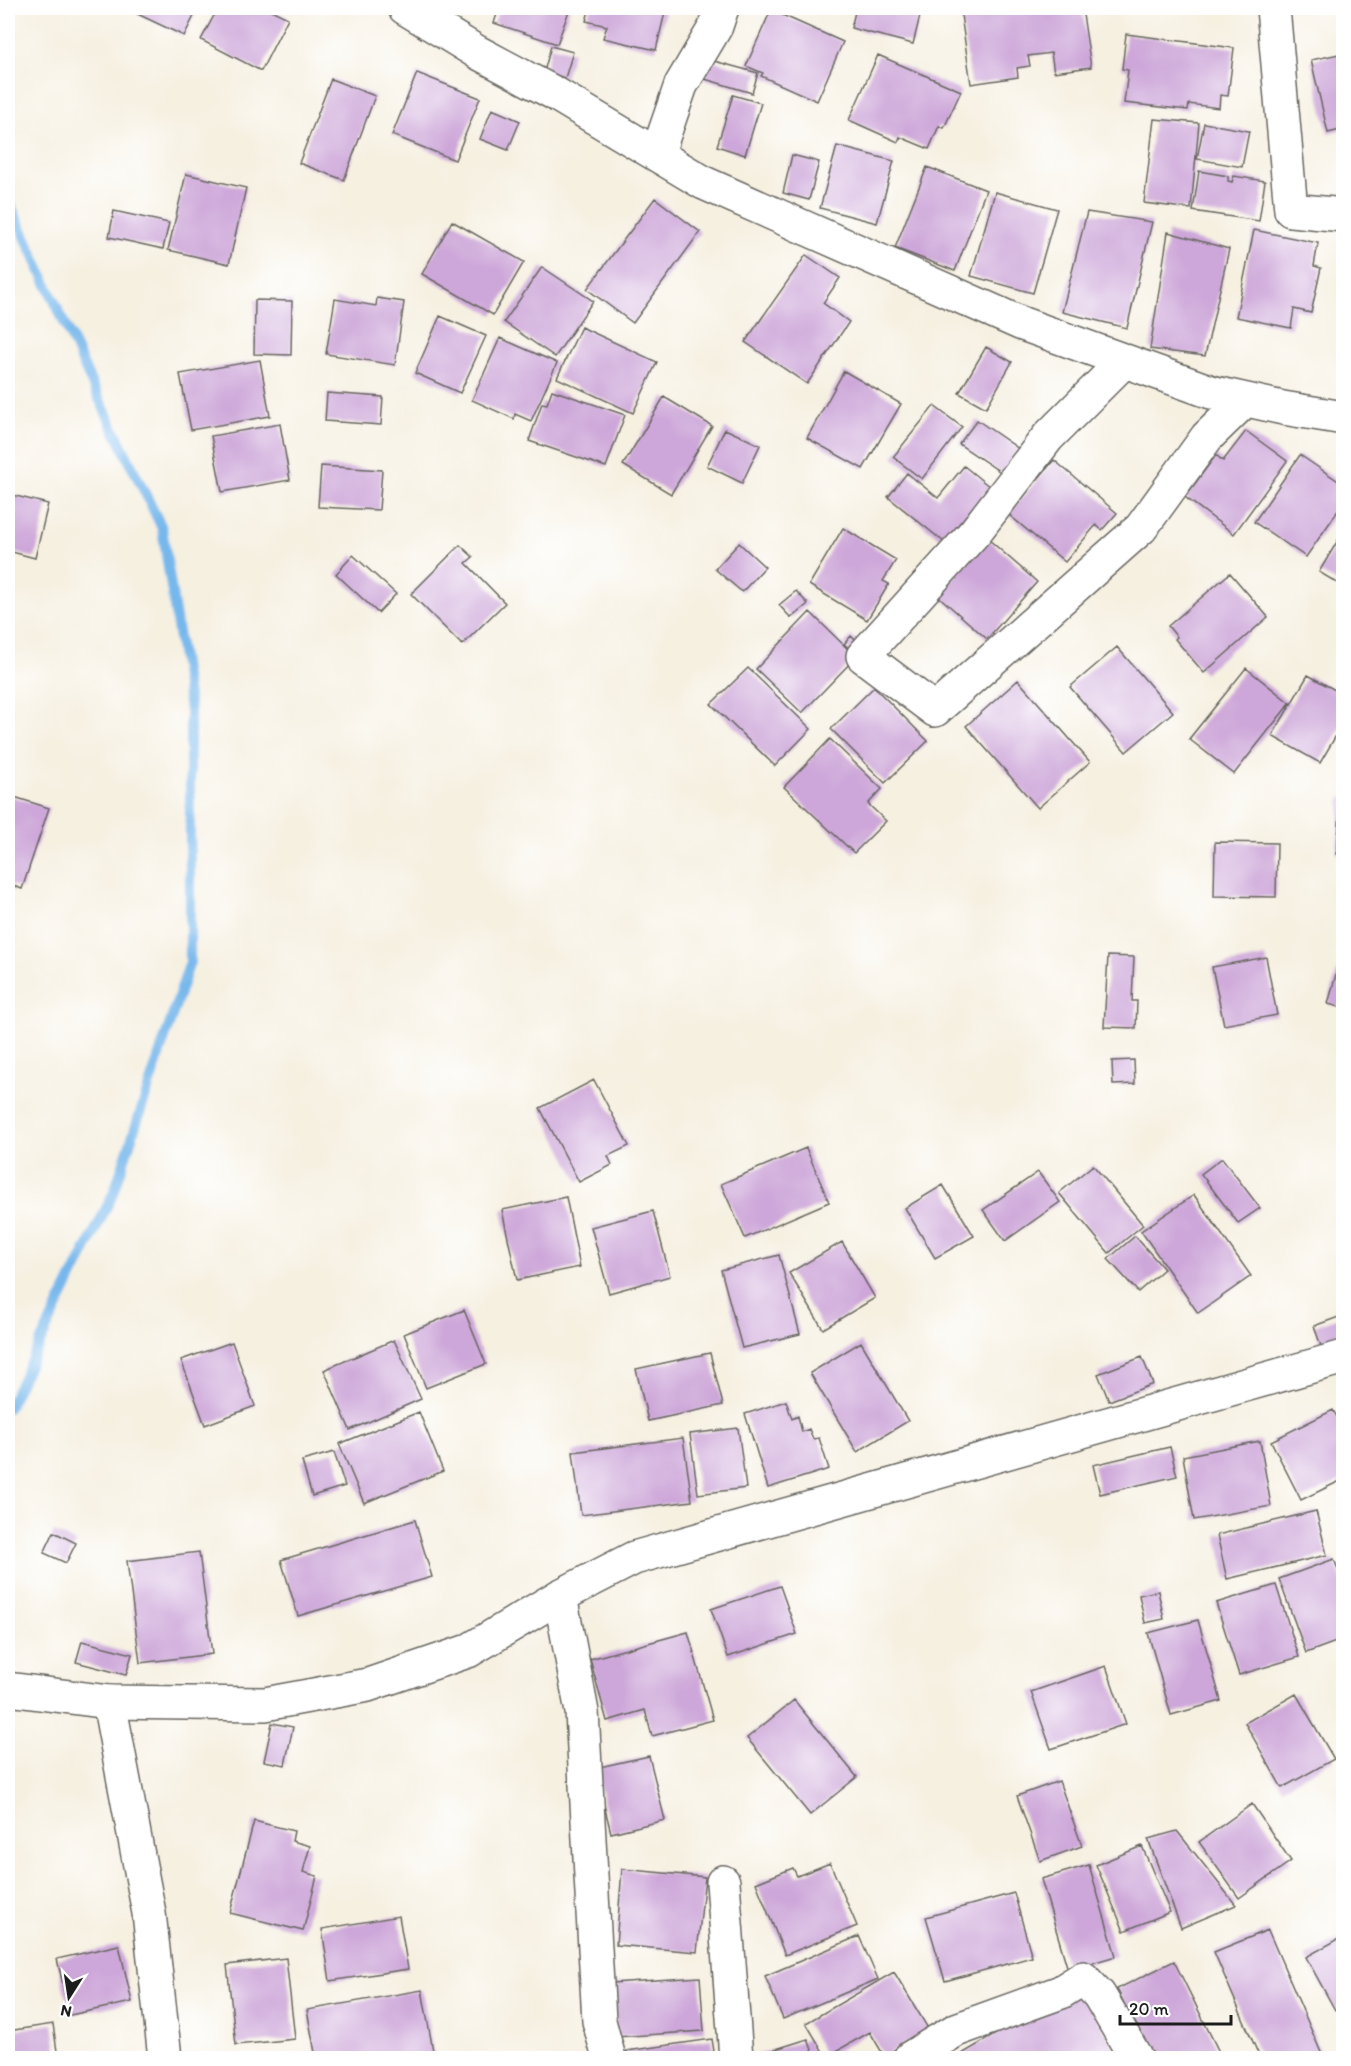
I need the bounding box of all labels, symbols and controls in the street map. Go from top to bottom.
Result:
north arrow [39,1967,99,2027]
scale bar [1120,1988,1231,2026]
text: 20 m [1129,1998,1169,2020]
text: N [59,2001,73,2022]

